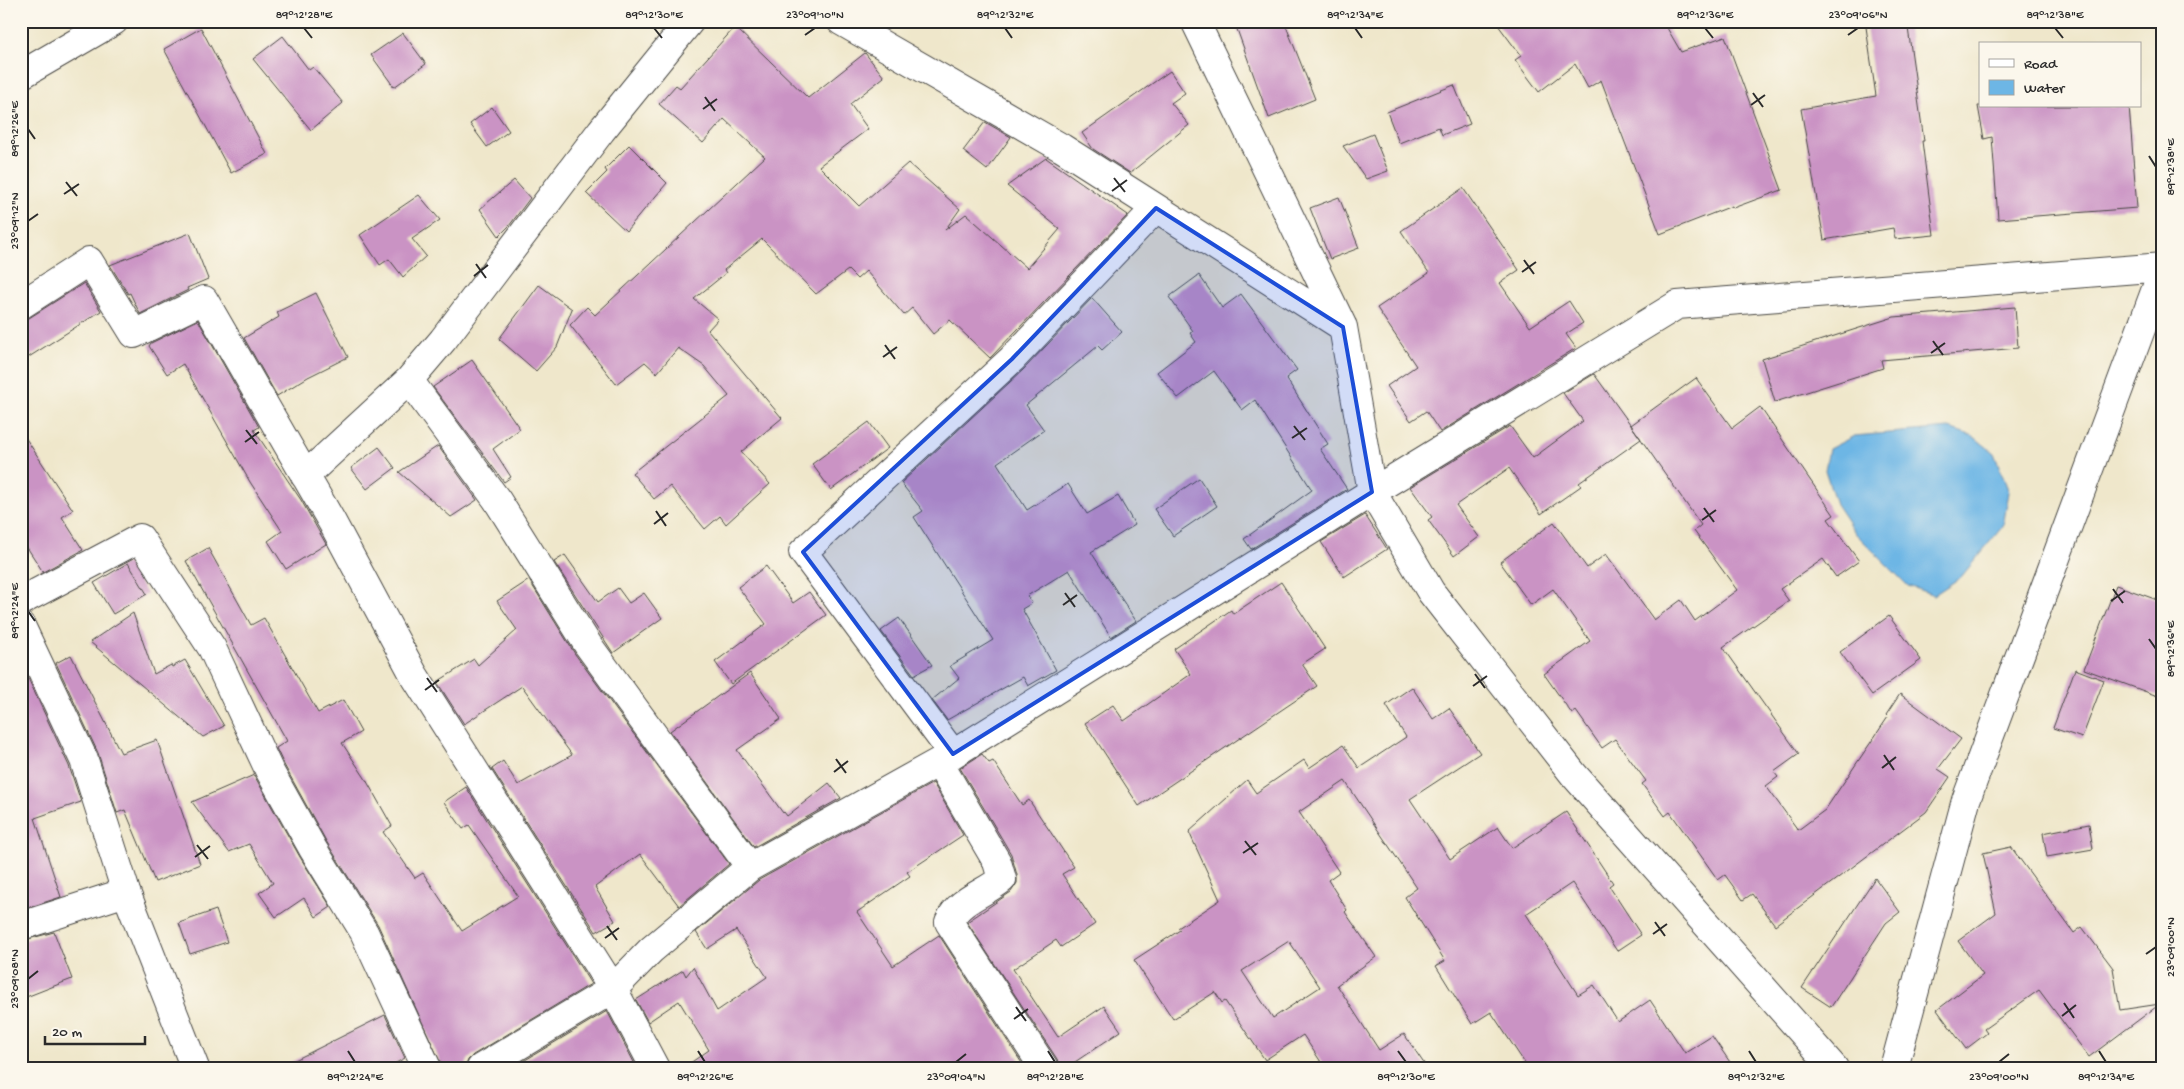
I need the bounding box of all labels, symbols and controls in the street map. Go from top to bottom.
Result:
text: 89°12'28"E [276,9,333,23]
text: 89°12'30"E [625,9,683,23]
text: 23°09'10"N [786,9,844,23]
text: 89°12'32"E [977,9,1034,23]
text: 89°12'34"E [1327,9,1384,23]
text: 89°12'36"E [1677,9,1734,23]
text: 23°09'06"N [1828,9,1888,23]
text: 89°12'38"E [2026,9,2084,23]
legend [1979,42,2142,108]
text: Road [2024,56,2058,74]
text: Water [2024,80,2066,98]
text: 89°12'26"E [9,100,23,157]
text: 89°12'38"E [2165,138,2179,196]
text: 23°09'12"N [9,192,23,249]
text: 89°12'24"E [9,583,23,639]
text: 89°12'36"E [2165,620,2179,677]
text: 23°09'00"N [2165,917,2179,977]
text: 23°09'08"N [9,949,23,1009]
scale bar [45,1014,145,1046]
text: 20 m [52,1024,82,1042]
text: 89°12'24"E [327,1071,383,1085]
text: 89°12'26"E [677,1071,734,1085]
text: 23°09'04"N [927,1071,986,1085]
text: 89°12'28"E [1027,1071,1084,1085]
text: 89°12'30"E [1377,1071,1435,1085]
text: 89°12'32"E [1728,1071,1785,1085]
text: 23°09'00"N [1969,1071,2029,1085]
text: 89°12'34"E [2078,1071,2135,1085]

